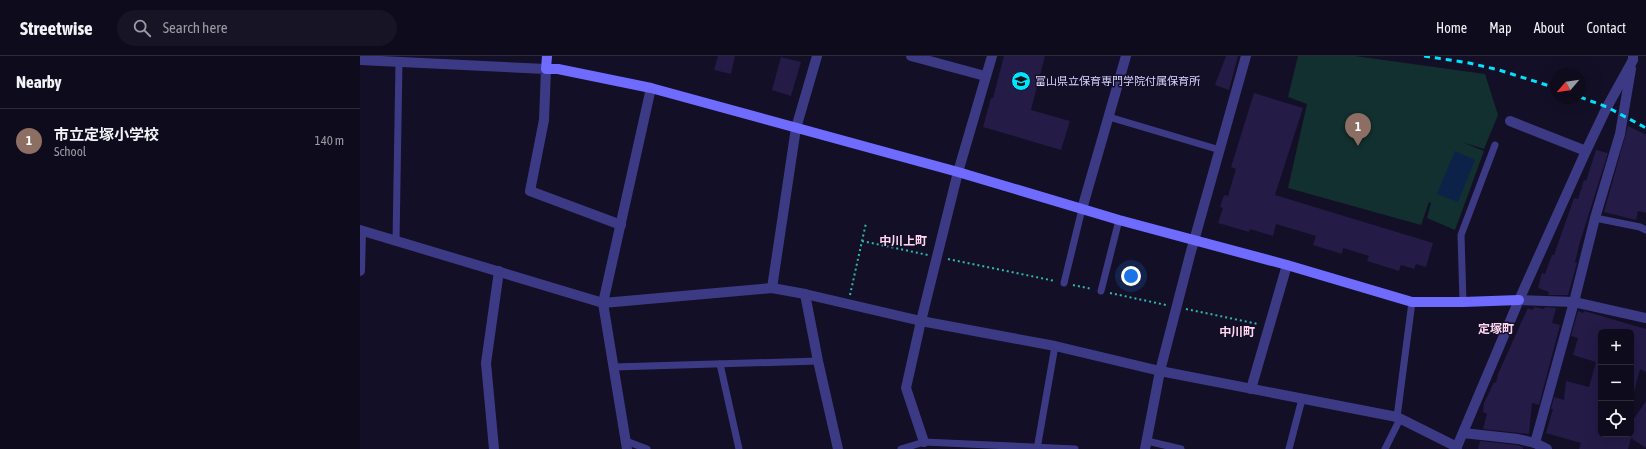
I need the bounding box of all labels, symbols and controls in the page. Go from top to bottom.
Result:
search box [117,10,397,46]
text: Streetwise [20,17,93,39]
icon: search [131,17,153,39]
text: Search here [163,19,227,36]
text: Home [1436,20,1467,36]
text: Map [1489,20,1512,36]
text: About [1534,20,1565,36]
text: Contact [1587,20,1626,36]
north arrow [1550,68,1586,104]
school or university icon: 富山県立保育専門学院付属保育所 [1010,70,1032,92]
text: Nearby [16,72,62,92]
place label: 富山県立保育専門学院付属保育所 [1035,75,1201,87]
pin: 1 [1345,113,1371,146]
text: 市立定塚小学校 [54,126,159,143]
text: 1 [26,133,32,148]
text: 140 m [315,133,344,148]
text: School [54,144,86,159]
district label: 中川上町 [879,234,927,248]
your location [1121,266,1141,286]
district label: 定塚町 [1478,322,1514,336]
district label: 中川町 [1219,325,1255,339]
map controls [1598,329,1634,437]
button: + [1598,329,1634,365]
button: − [1598,365,1634,401]
button: locate [1598,401,1634,437]

